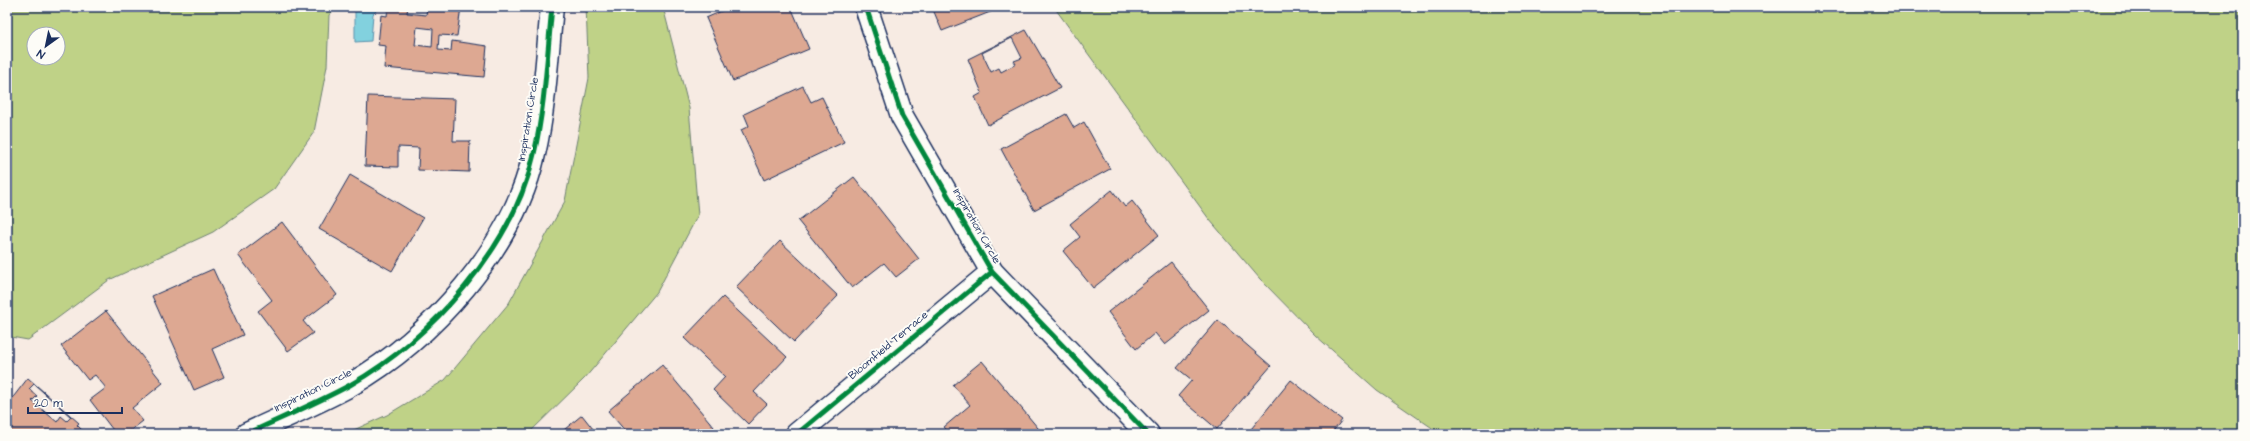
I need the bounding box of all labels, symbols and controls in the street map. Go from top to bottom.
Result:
north arrow [26,26,66,66]
text: N [34,46,48,62]
street label: Inspiration Circle [514,76,542,162]
street label: Inspiration Circle [949,186,1005,266]
street label: Bloomfield Terrace [845,307,931,383]
street label: Inspiration Circle [272,365,354,415]
scale bar [28,389,122,415]
text: 20 m [34,395,63,412]

